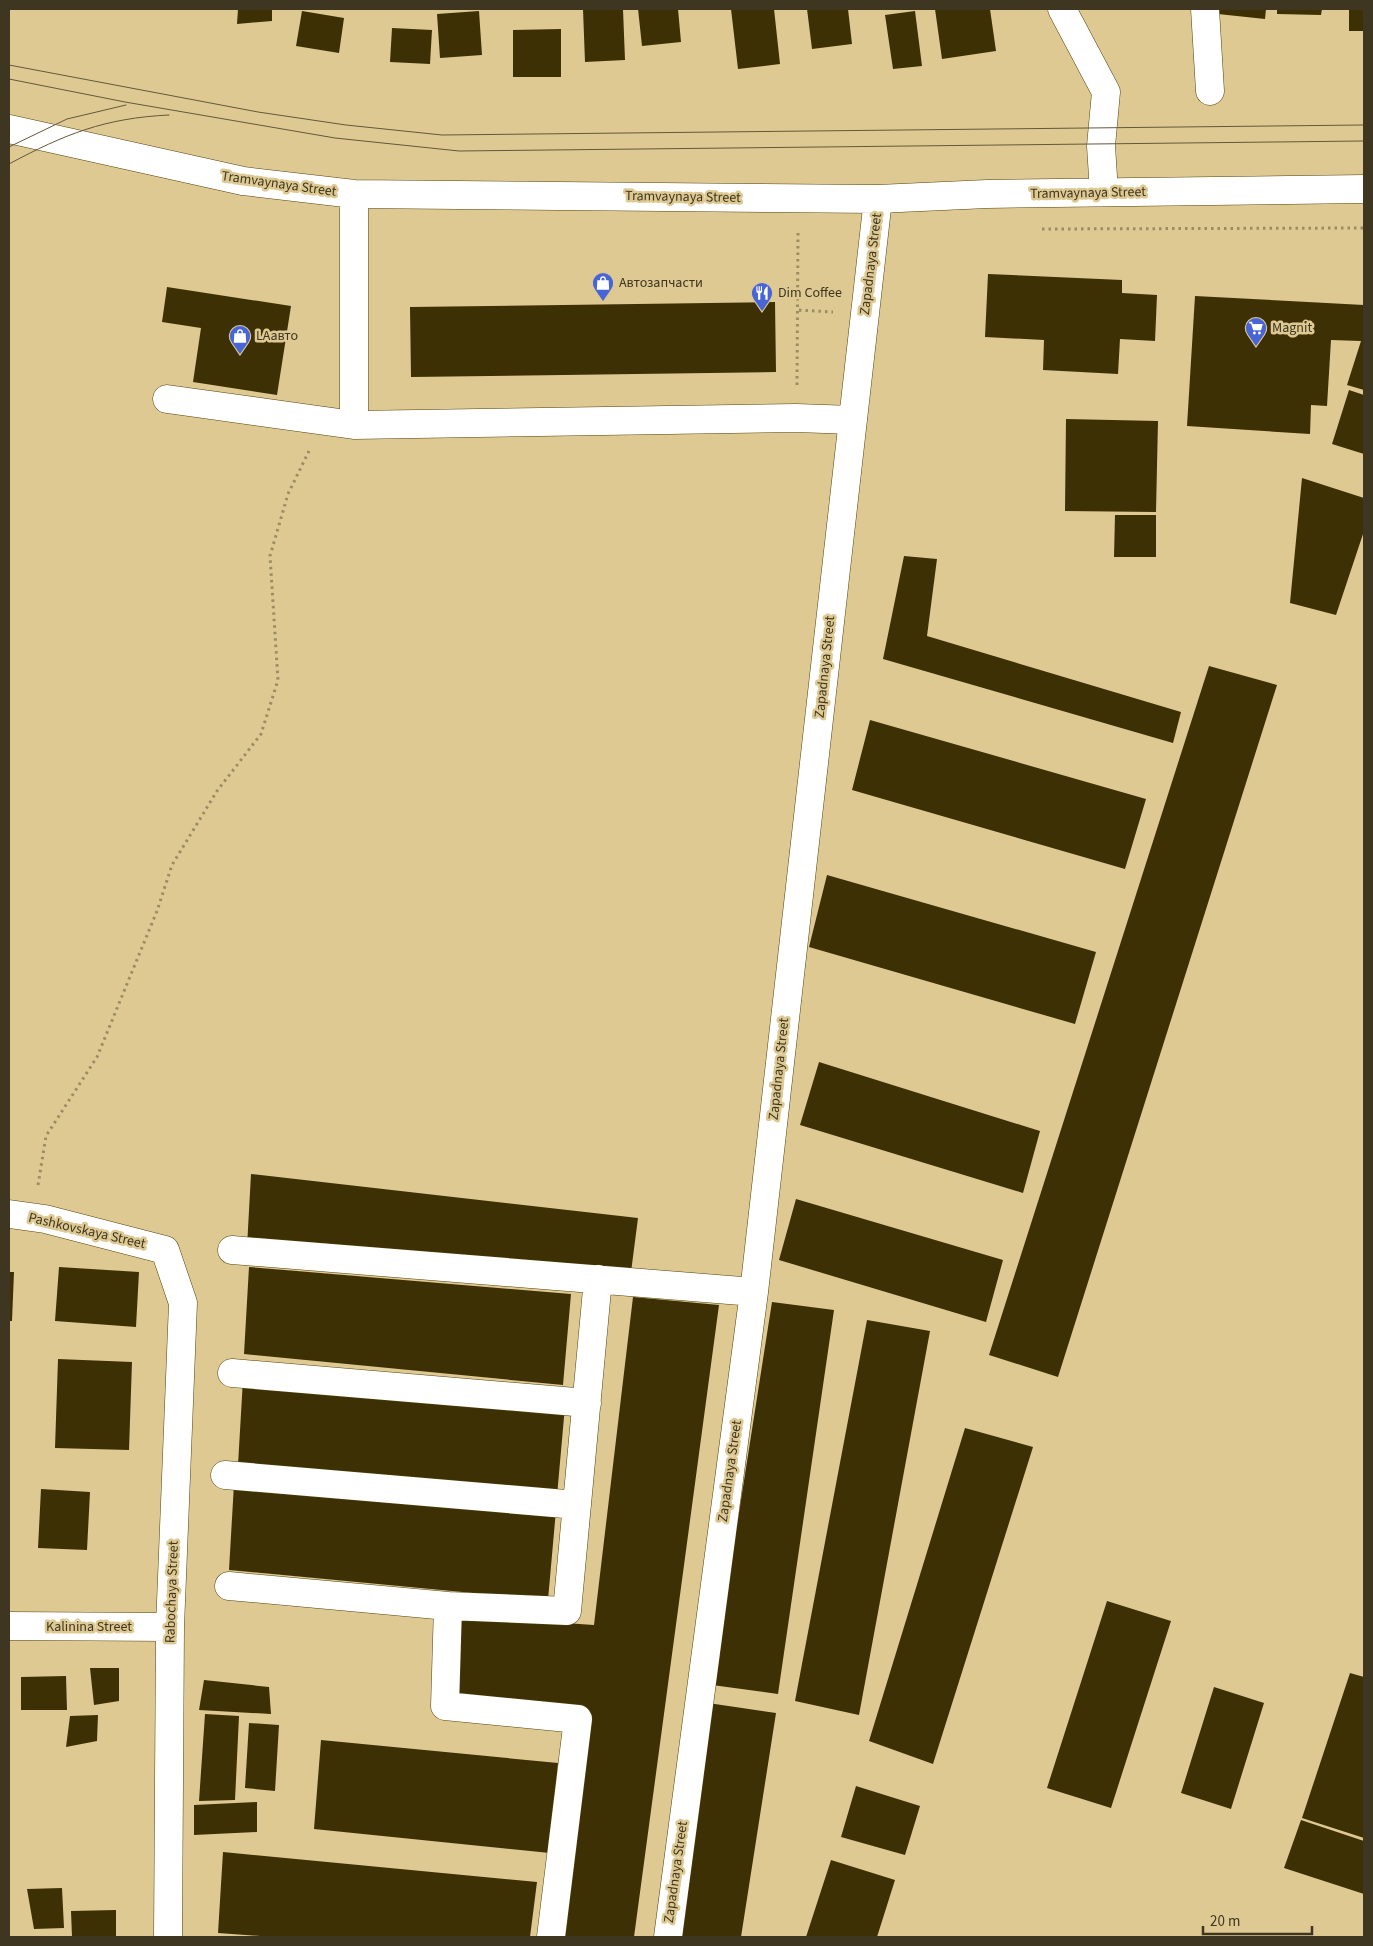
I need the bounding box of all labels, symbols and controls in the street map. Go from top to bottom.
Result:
street label: Tramvaynaya Street [220,166,338,202]
street label: Tramvaynaya Street [1030,182,1146,204]
street label: Tramvaynaya Street [625,186,741,208]
street label: Zapadnaya Street [855,212,887,316]
shop icon: Автозапчасти [591,271,615,302]
place label: Автозапчасти [619,273,703,293]
restaurant icon: Dim Coffee [750,281,774,312]
place label: Dim Coffee [778,283,842,303]
supermarket icon: Magnit [1244,316,1268,347]
place label: Magnit [1272,318,1312,338]
shop icon: LAавто [228,324,252,355]
place label: LAавто [256,326,298,346]
street label: Zapadnaya Street [810,615,840,719]
street label: Zapadnaya Street [764,1017,794,1121]
street label: Pashkovskaya Street [27,1208,148,1254]
street label: Zapadnaya Street [713,1419,747,1523]
street label: Rabochaya Street [160,1540,184,1644]
street label: Kalinina Street [46,1617,132,1637]
street label: Zapadnaya Street [659,1820,693,1924]
scale bar [1203,1904,1312,1936]
text: 20 m [1210,1911,1240,1932]

